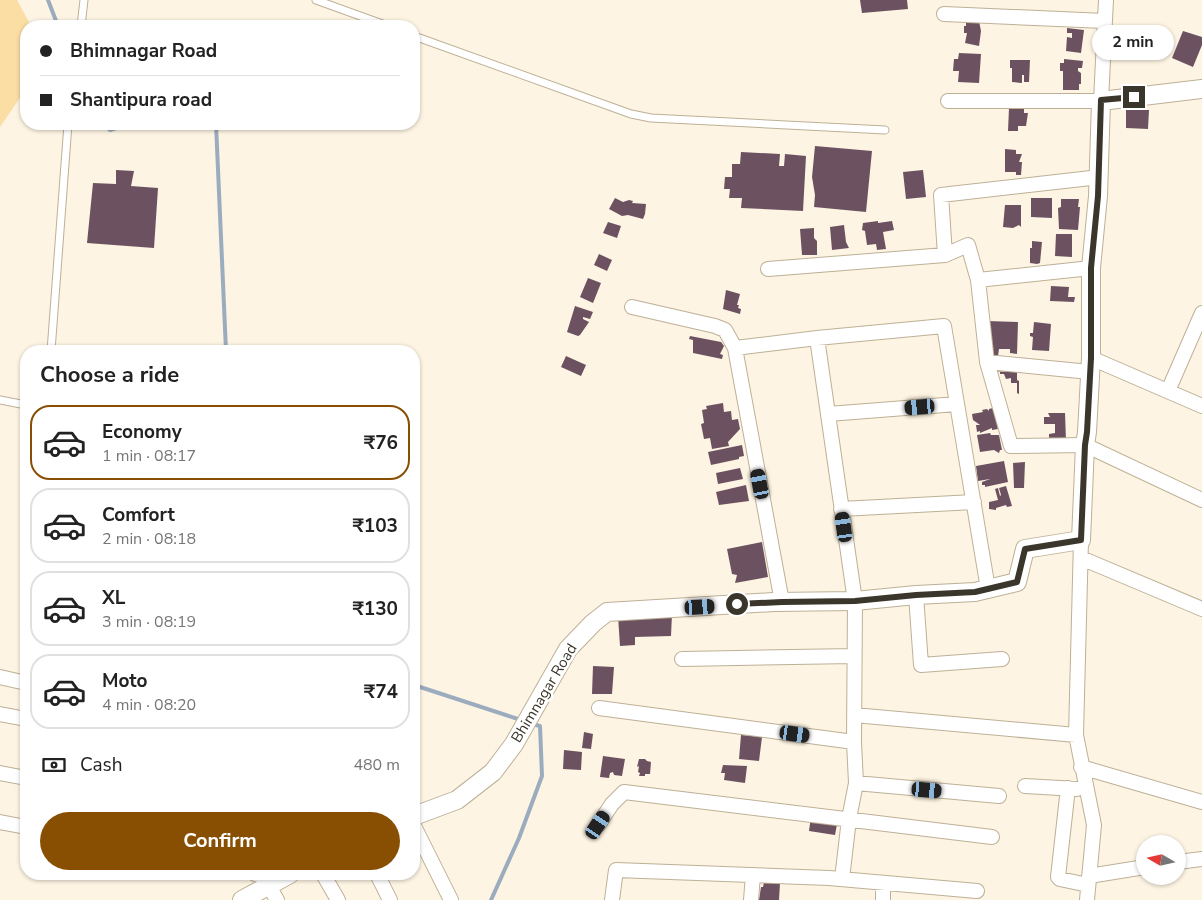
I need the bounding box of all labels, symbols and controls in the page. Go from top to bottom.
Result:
callout: 2 min [1093,24,1175,59]
text: 2 min [1112,31,1154,53]
text: Bhimnagar Road [70,38,217,64]
route end [1123,86,1145,108]
text: Shantipura road [70,87,212,113]
text: Choose a ride [40,360,179,390]
car [904,398,935,416]
text: Economy [102,419,182,445]
icon: car [42,420,87,465]
text: ₹76 [364,430,398,456]
text: 1 min · 08:17 [102,445,196,467]
car [749,468,770,500]
text: Comfort [102,502,175,528]
icon: car [42,503,87,548]
car [834,511,853,543]
text: ₹103 [352,513,398,539]
text: 2 min · 08:18 [102,528,196,550]
text: XL [102,585,125,611]
icon: car [42,586,87,631]
route start [726,593,748,615]
text: ₹130 [352,596,398,622]
car [684,599,715,615]
text: 3 min · 08:19 [102,611,196,633]
street label: Bhimnagar Road [507,640,581,746]
text: Moto [102,668,148,694]
icon: car [42,669,87,714]
text: ₹74 [364,679,398,705]
text: 4 min · 08:20 [102,694,196,716]
car [779,724,810,744]
icon: cash [40,751,68,779]
text: Cash [80,752,122,778]
text: 480 m [353,754,400,776]
car [911,781,942,799]
car [583,808,612,842]
button: Confirm [40,812,400,870]
north arrow [1136,835,1186,885]
map controls [1136,835,1186,885]

